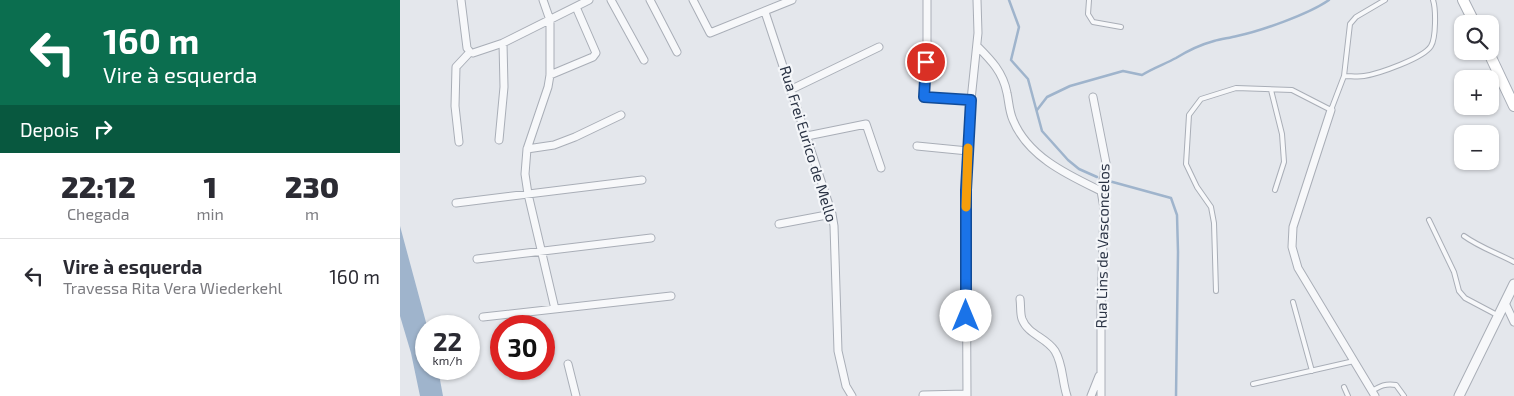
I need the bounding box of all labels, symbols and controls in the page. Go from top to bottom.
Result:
map controls [1454,15,1499,170]
button: search [1454,15,1499,60]
text: 160 m [103,19,199,61]
icon: left [20,20,85,85]
pin [905,41,947,83]
icon: arrive [912,48,940,76]
text: Vire à esquerda [103,61,257,87]
street label: Rua Frei Eurico de Mello [777,63,841,224]
button: + [1454,70,1499,115]
icon: right [89,115,117,143]
text: Depois [20,118,79,141]
button: − [1454,125,1499,170]
street label: Rua Lins de Vasconcelos [1092,163,1112,329]
text: 22:12 [61,168,136,204]
text: 1 [203,168,217,204]
text: 230 [285,168,339,204]
text: Chegada [67,204,130,223]
text: min [197,204,224,223]
text: m [305,204,319,223]
text: Vire à esquerda [63,255,202,278]
icon: left [20,262,48,290]
text: 160 m [329,265,380,288]
text: Travessa Rita Vera Wiederkehl [63,278,282,297]
position arrow [939,289,991,341]
speed limit sign: 30 [490,315,555,380]
text: 22 [433,326,462,356]
text: km/h [433,353,462,367]

